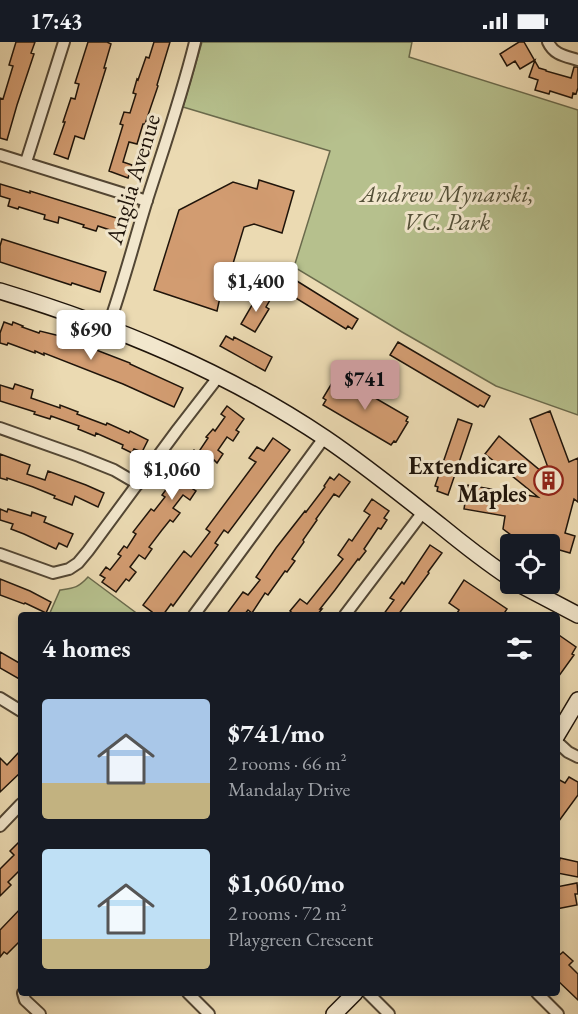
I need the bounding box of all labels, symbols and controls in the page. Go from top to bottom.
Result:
text: 17:43 [30,7,83,36]
street label: Anglia Avenue [98,110,167,249]
park label: Andrew Mynarski, V.C. Park [358,178,534,237]
pin: $1,400 [207,262,305,313]
text: $1,400 [228,268,284,294]
pin: $690 [55,310,127,361]
text: $690 [71,316,111,342]
pin: $741 [329,360,401,411]
text: $741 [345,366,385,392]
pin: $1,060 [123,450,221,501]
place label: Extendicare Maples [408,450,527,509]
text: $1,060 [144,456,200,482]
building icon: Extendicare Maples [532,464,564,496]
map controls [500,534,560,594]
button: locate [500,534,560,594]
text: 4 homes [42,631,131,665]
icon: filters [503,632,536,665]
text: $741/mo [228,716,324,750]
icon: home [90,723,162,795]
text: 2 rooms · 66 m² [228,750,347,776]
text: Mandalay Drive [228,776,350,802]
text: $1,060/mo [228,866,344,900]
icon: home [90,873,162,945]
text: 2 rooms · 72 m² [228,900,347,926]
text: Playgreen Crescent [228,926,373,952]

